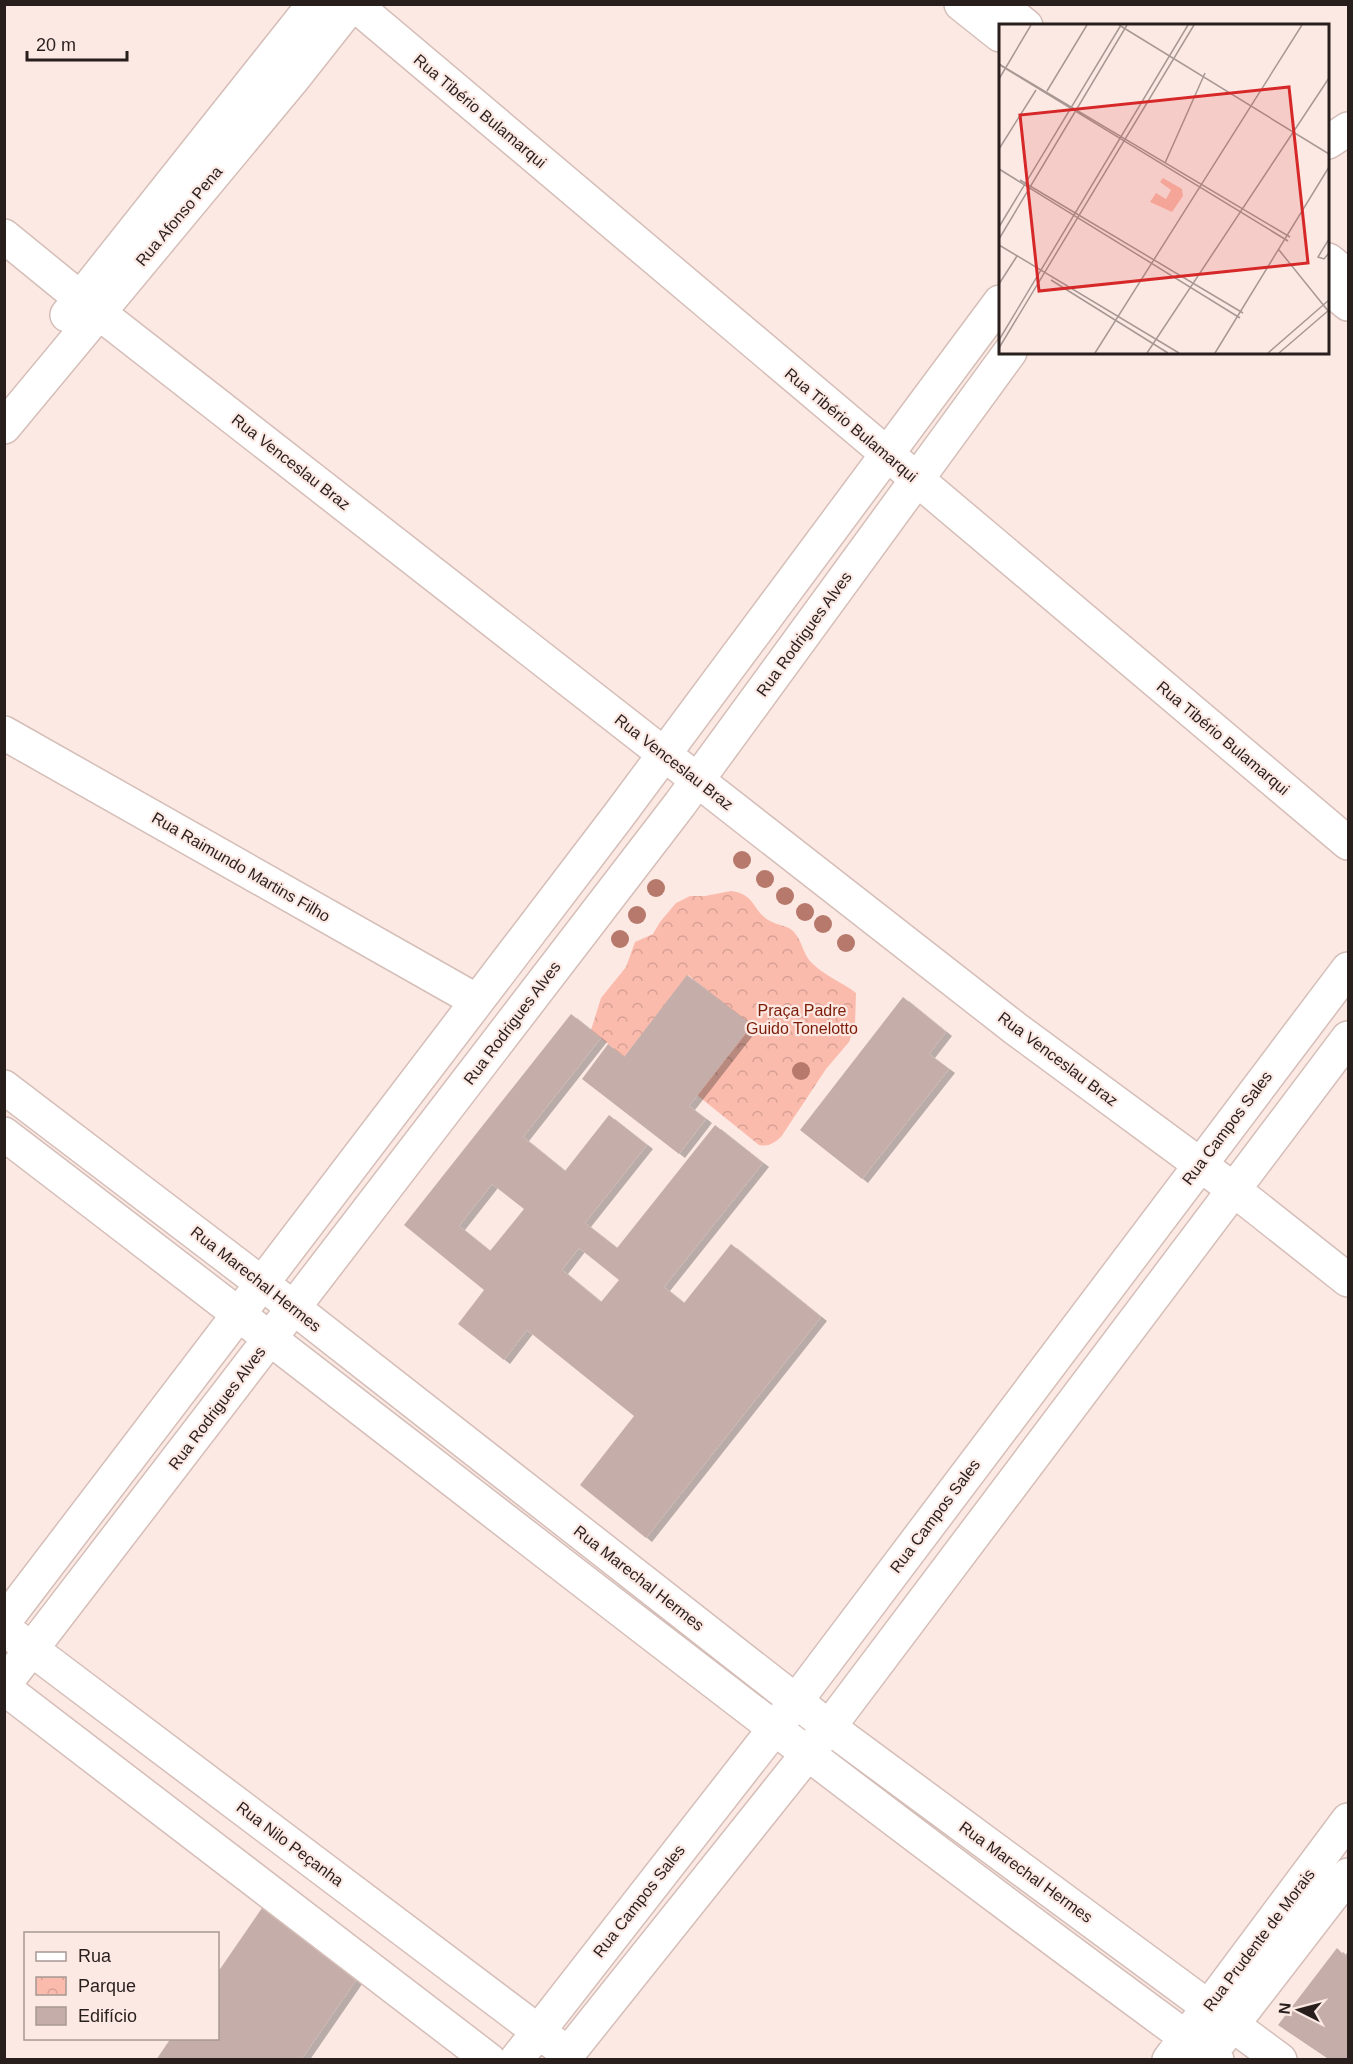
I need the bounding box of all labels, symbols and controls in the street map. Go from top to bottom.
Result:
scale bar [27,24,128,62]
inset map [999,24,1329,354]
text: 20 m [36,35,76,55]
street label: Rua Tibério Bulamarqui [410,51,550,171]
street label: Rua Afonso Pena [132,163,226,269]
street label: Rua Tibério Bulamarqui [781,365,921,485]
street label: Rua Venceslau Braz [229,411,353,513]
street label: Rua Rodrigues Alves [753,569,855,699]
street label: Rua Tibério Bulamarqui [1153,678,1293,798]
street label: Rua Venceslau Braz [612,711,736,813]
street label: Rua Raimundo Martins Filho [149,809,333,925]
street label: Rua Rodrigues Alves [460,958,564,1088]
park label: Praça Padre Guido Tonelotto [746,1002,858,1037]
street label: Rua Venceslau Braz [995,1009,1121,1109]
street label: Rua Campos Sales [1179,1068,1275,1188]
street label: Rua Marechal Hermes [188,1223,324,1335]
street label: Rua Rodrigues Alves [165,1343,269,1473]
street label: Rua Campos Sales [887,1456,983,1576]
street label: Rua Marechal Hermes [571,1522,707,1634]
street label: Rua Nilo Peçanha [233,1798,347,1890]
street label: Rua Marechal Hermes [956,1818,1096,1926]
street label: Rua Campos Sales [590,1841,688,1961]
street label: Rua Prudente de Morais [1200,1866,1318,2014]
legend [24,1932,219,2040]
text: Rua [78,1946,112,1966]
text: Parque [78,1976,136,1996]
north arrow [1269,1980,1329,2040]
text: N [1276,2002,1294,2015]
text: Edifício [78,2006,137,2026]

